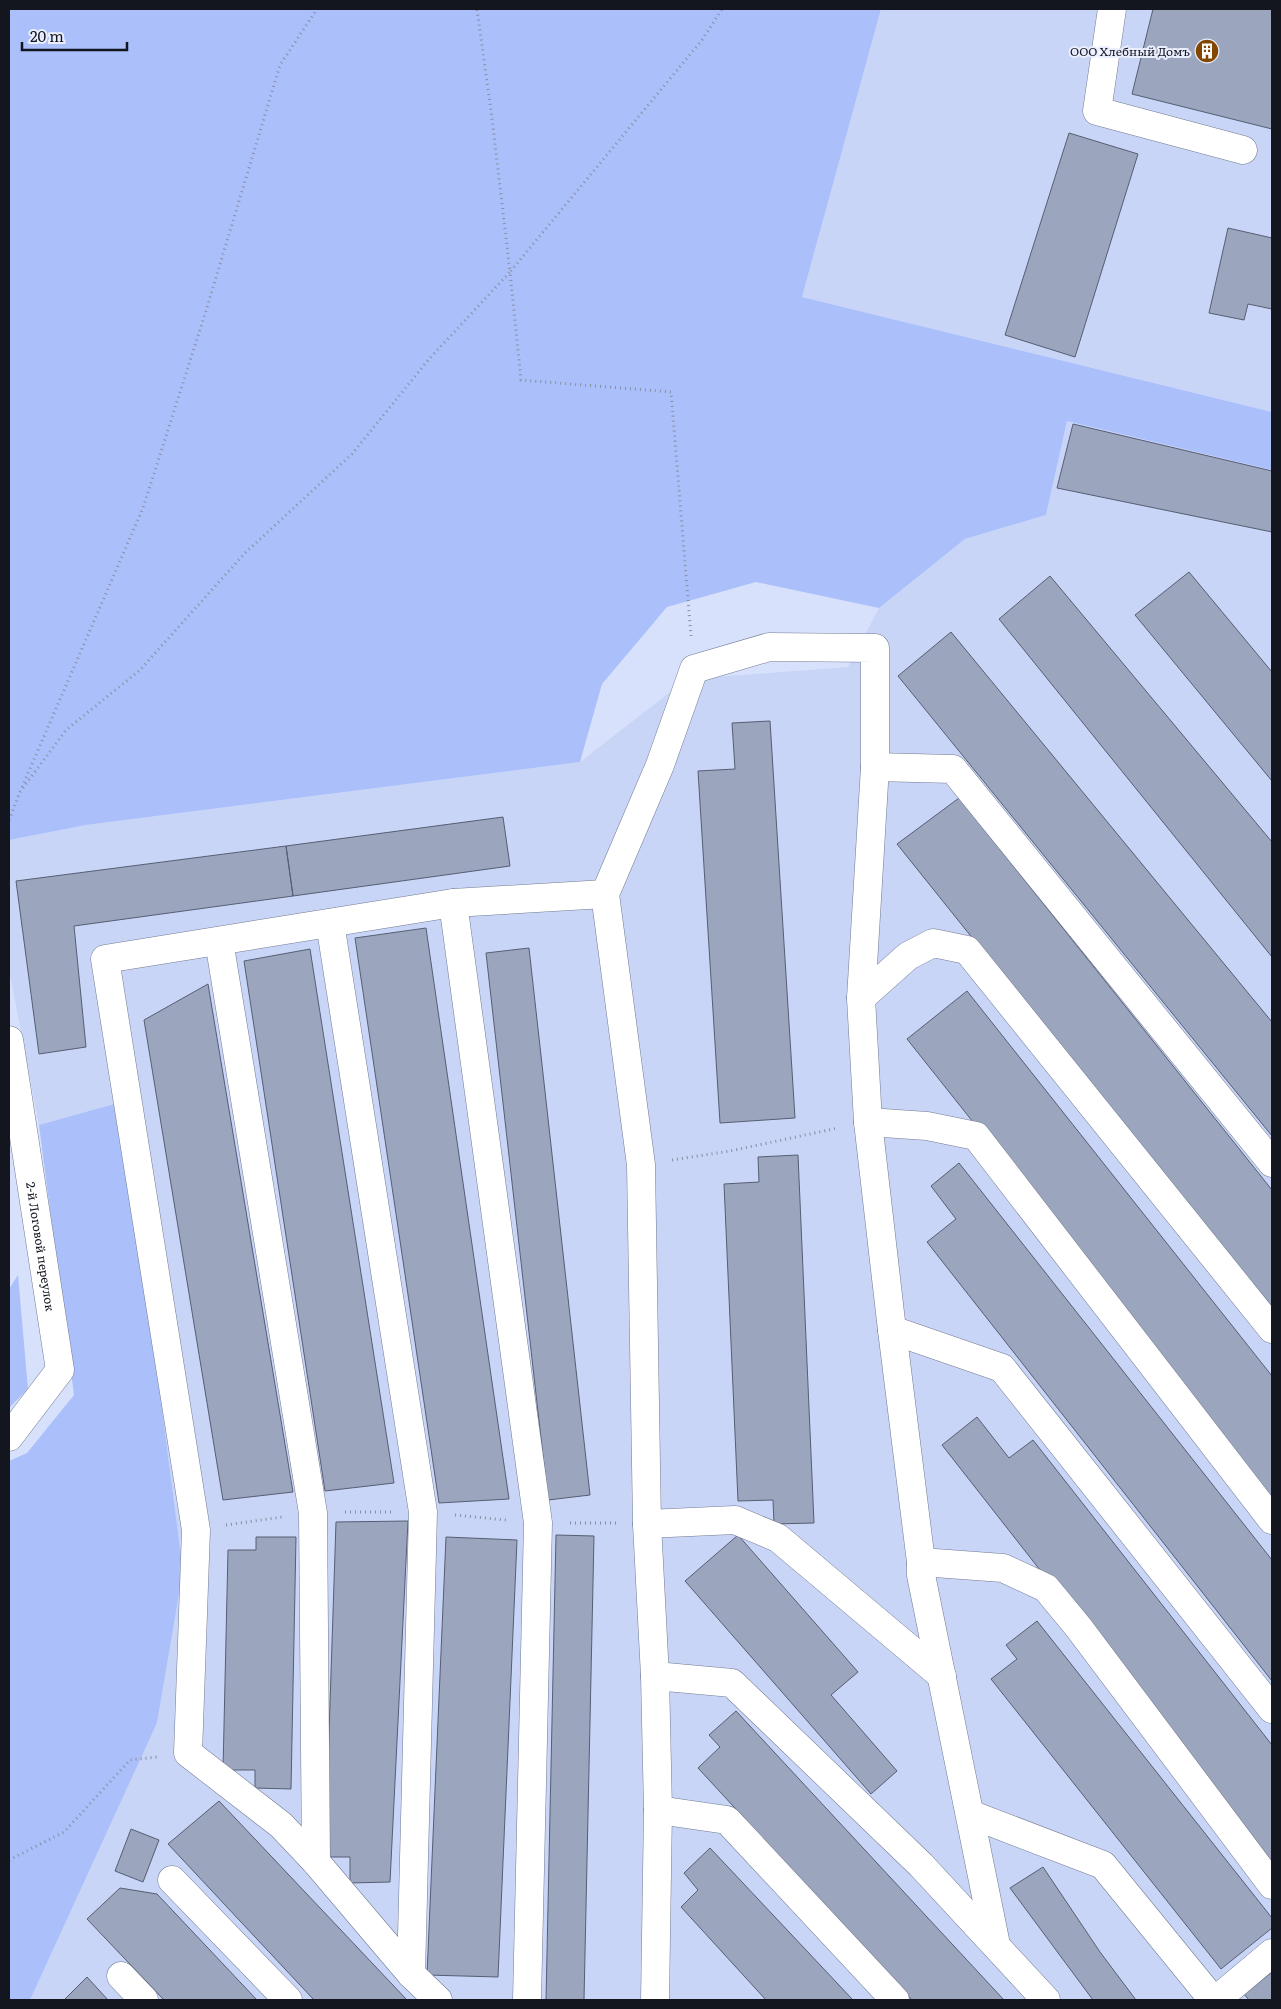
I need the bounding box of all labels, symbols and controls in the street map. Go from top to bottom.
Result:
scale bar [22,20,128,52]
text: 20 m [30,24,64,47]
building icon: ООО Хлебный Домъ [1194,38,1220,64]
place label: ООО Хлебный Домъ [1070,42,1190,60]
street label: 2-й Логовой переулок [22,1181,60,1312]

